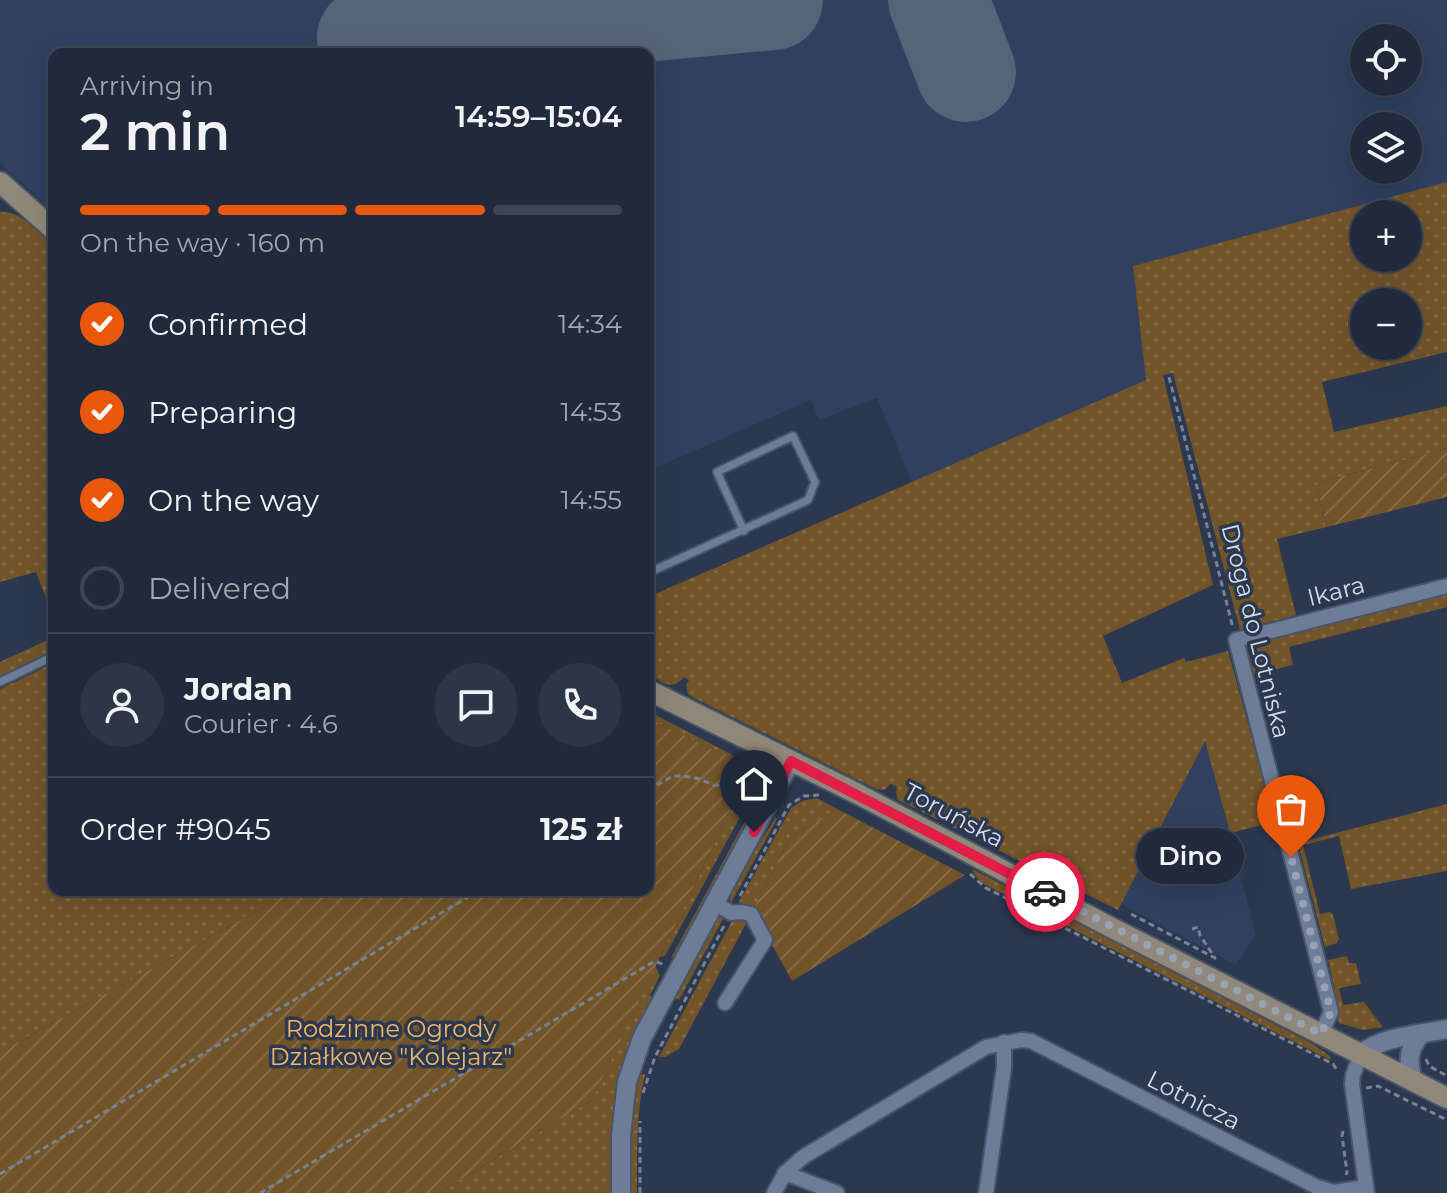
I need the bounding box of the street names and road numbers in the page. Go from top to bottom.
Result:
street label: Droga do Lotniska [1215,521,1297,741]
street label: Ikara [1304,570,1368,612]
street label: Toruńska [899,777,1009,853]
street label: Lotnicza [1142,1064,1246,1136]

